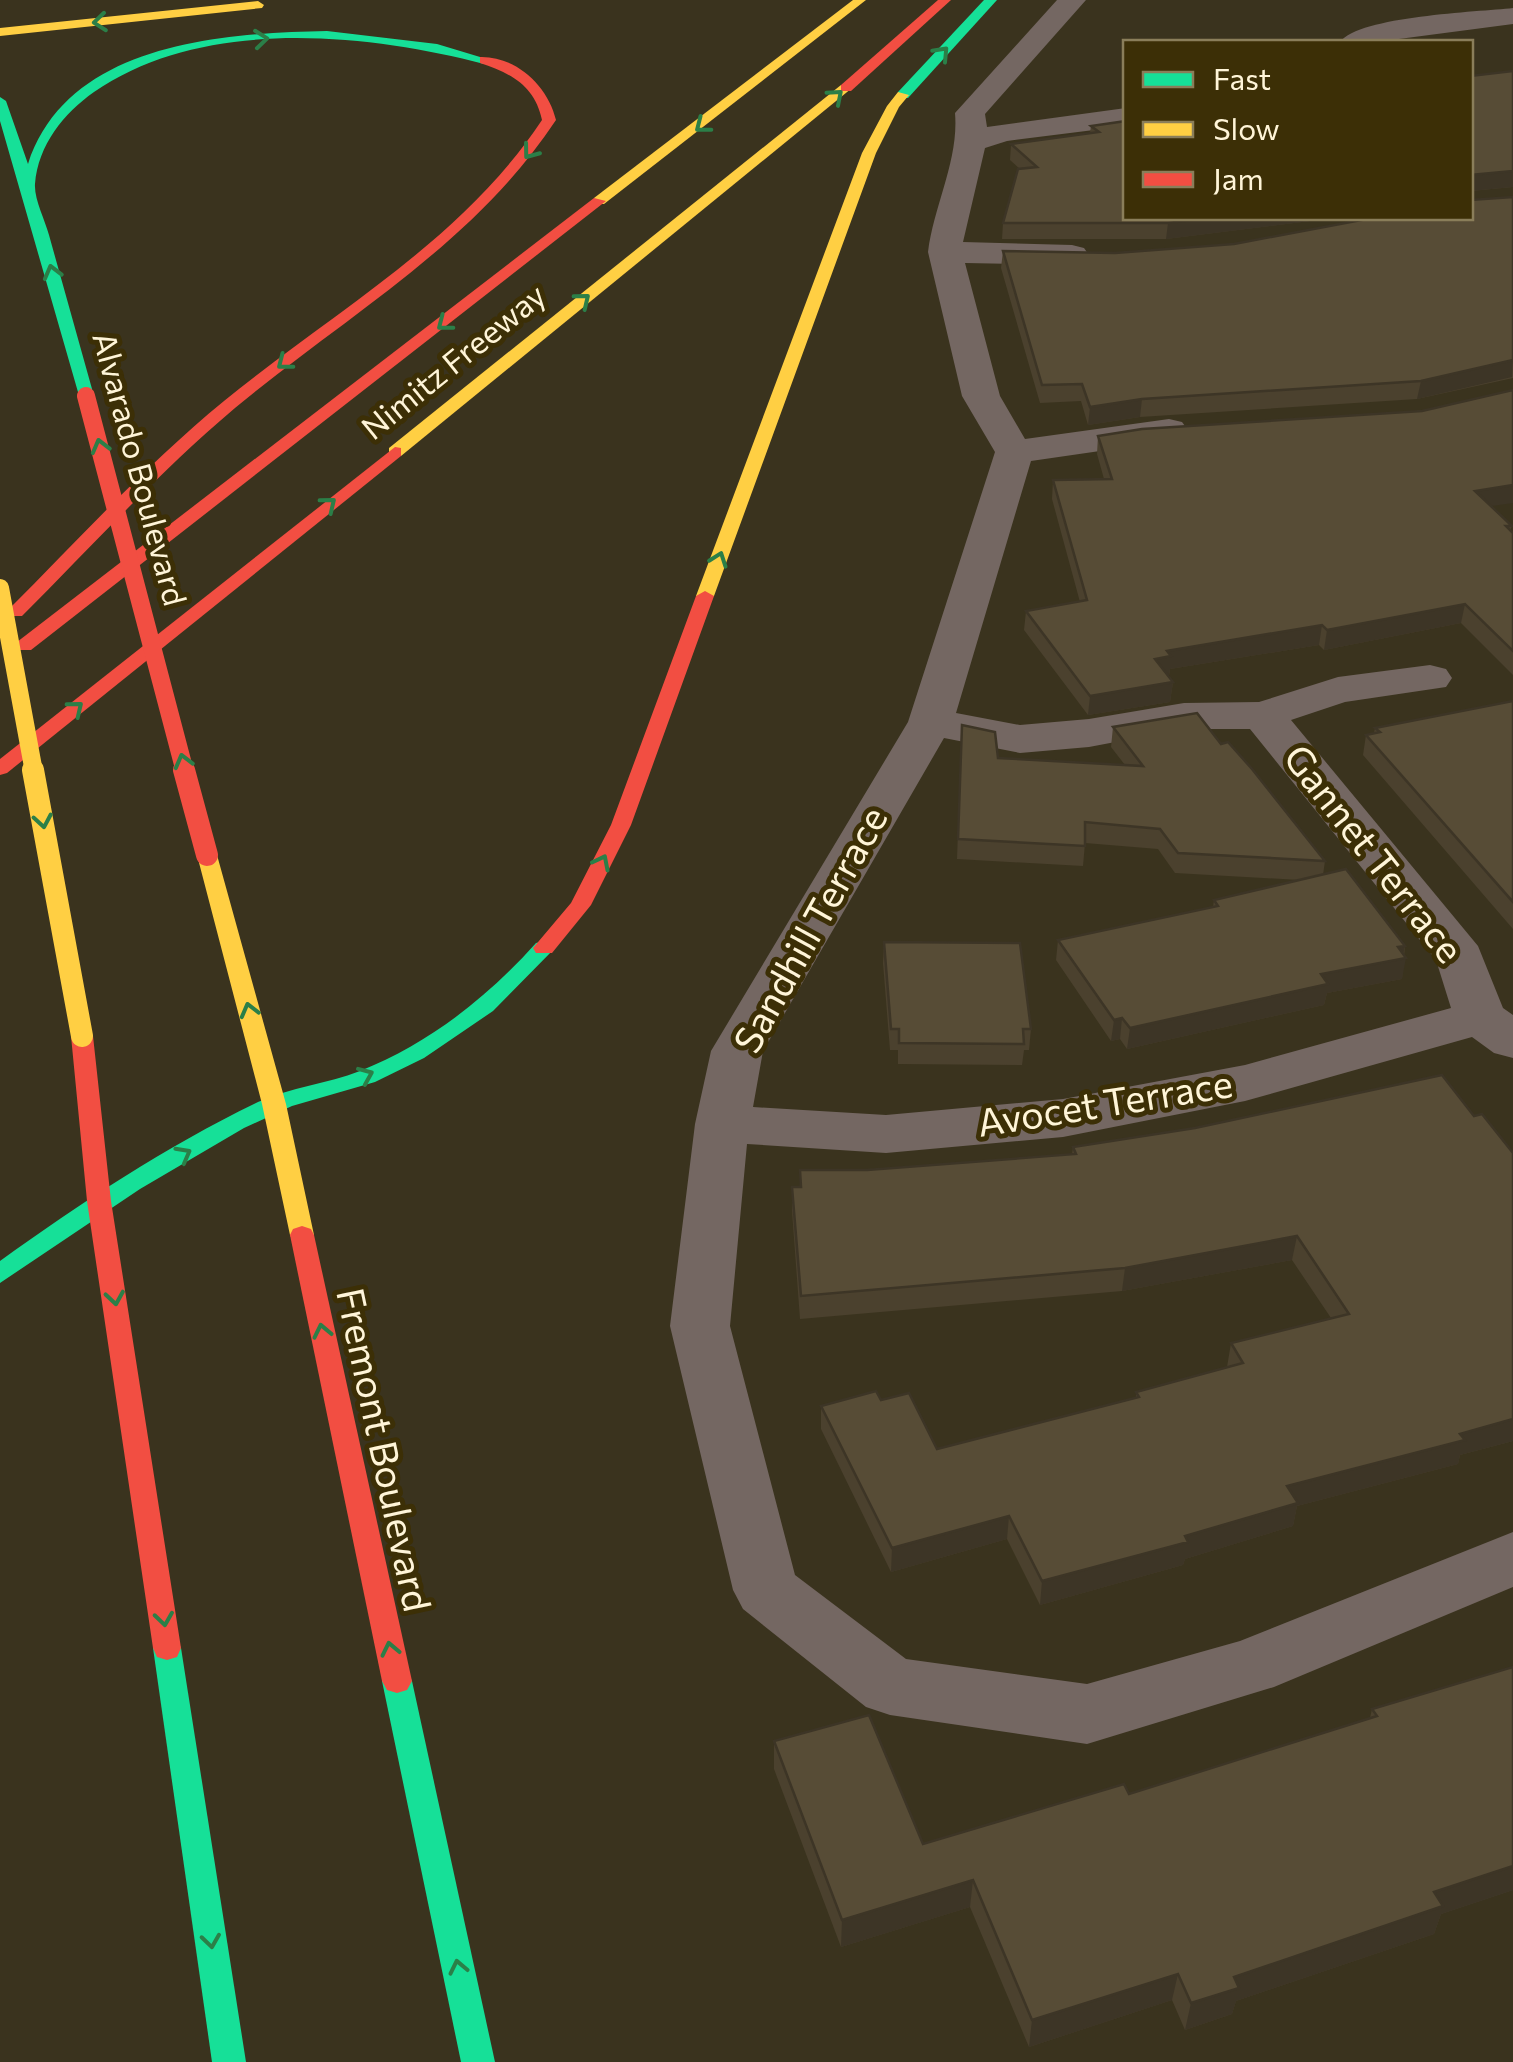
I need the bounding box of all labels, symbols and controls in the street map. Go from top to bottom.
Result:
one-way arrow [91,10,107,32]
one-way arrow [253,29,269,50]
legend [1123,40,1473,220]
one-way arrow [930,46,948,65]
text: Fast [1213,59,1271,96]
one-way arrow [824,90,842,108]
text: Slow [1213,109,1280,146]
one-way arrow [695,114,713,131]
one-way arrow [524,141,541,159]
text: Jam [1213,159,1264,196]
one-way arrow [43,264,64,281]
street label: Nimitz Freeway [353,274,553,447]
one-way arrow [571,294,589,312]
one-way arrow [437,312,455,330]
street label: Alvarado Boulevard [85,327,197,610]
one-way arrow [277,351,295,369]
one-way arrow [90,438,111,456]
one-way arrow [318,498,336,516]
one-way arrow [707,552,728,569]
one-way arrow [65,702,83,720]
street label: Gannet Terrace [1275,734,1475,971]
one-way arrow [173,753,194,770]
street label: Sandhill Terrace [722,797,896,1060]
one-way arrow [32,813,53,830]
one-way arrow [590,855,609,873]
one-way arrow [239,1002,260,1019]
street label: Avocet Terrace [974,1058,1236,1145]
one-way arrow [356,1067,374,1087]
one-way arrow [174,1147,192,1167]
street label: Fremont Boulevard [328,1283,443,1615]
one-way arrow [104,1289,125,1306]
one-way arrow [313,1323,334,1340]
one-way arrow [153,1611,174,1627]
one-way arrow [381,1641,402,1658]
one-way arrow [200,1932,221,1949]
one-way arrow [449,1959,470,1976]

